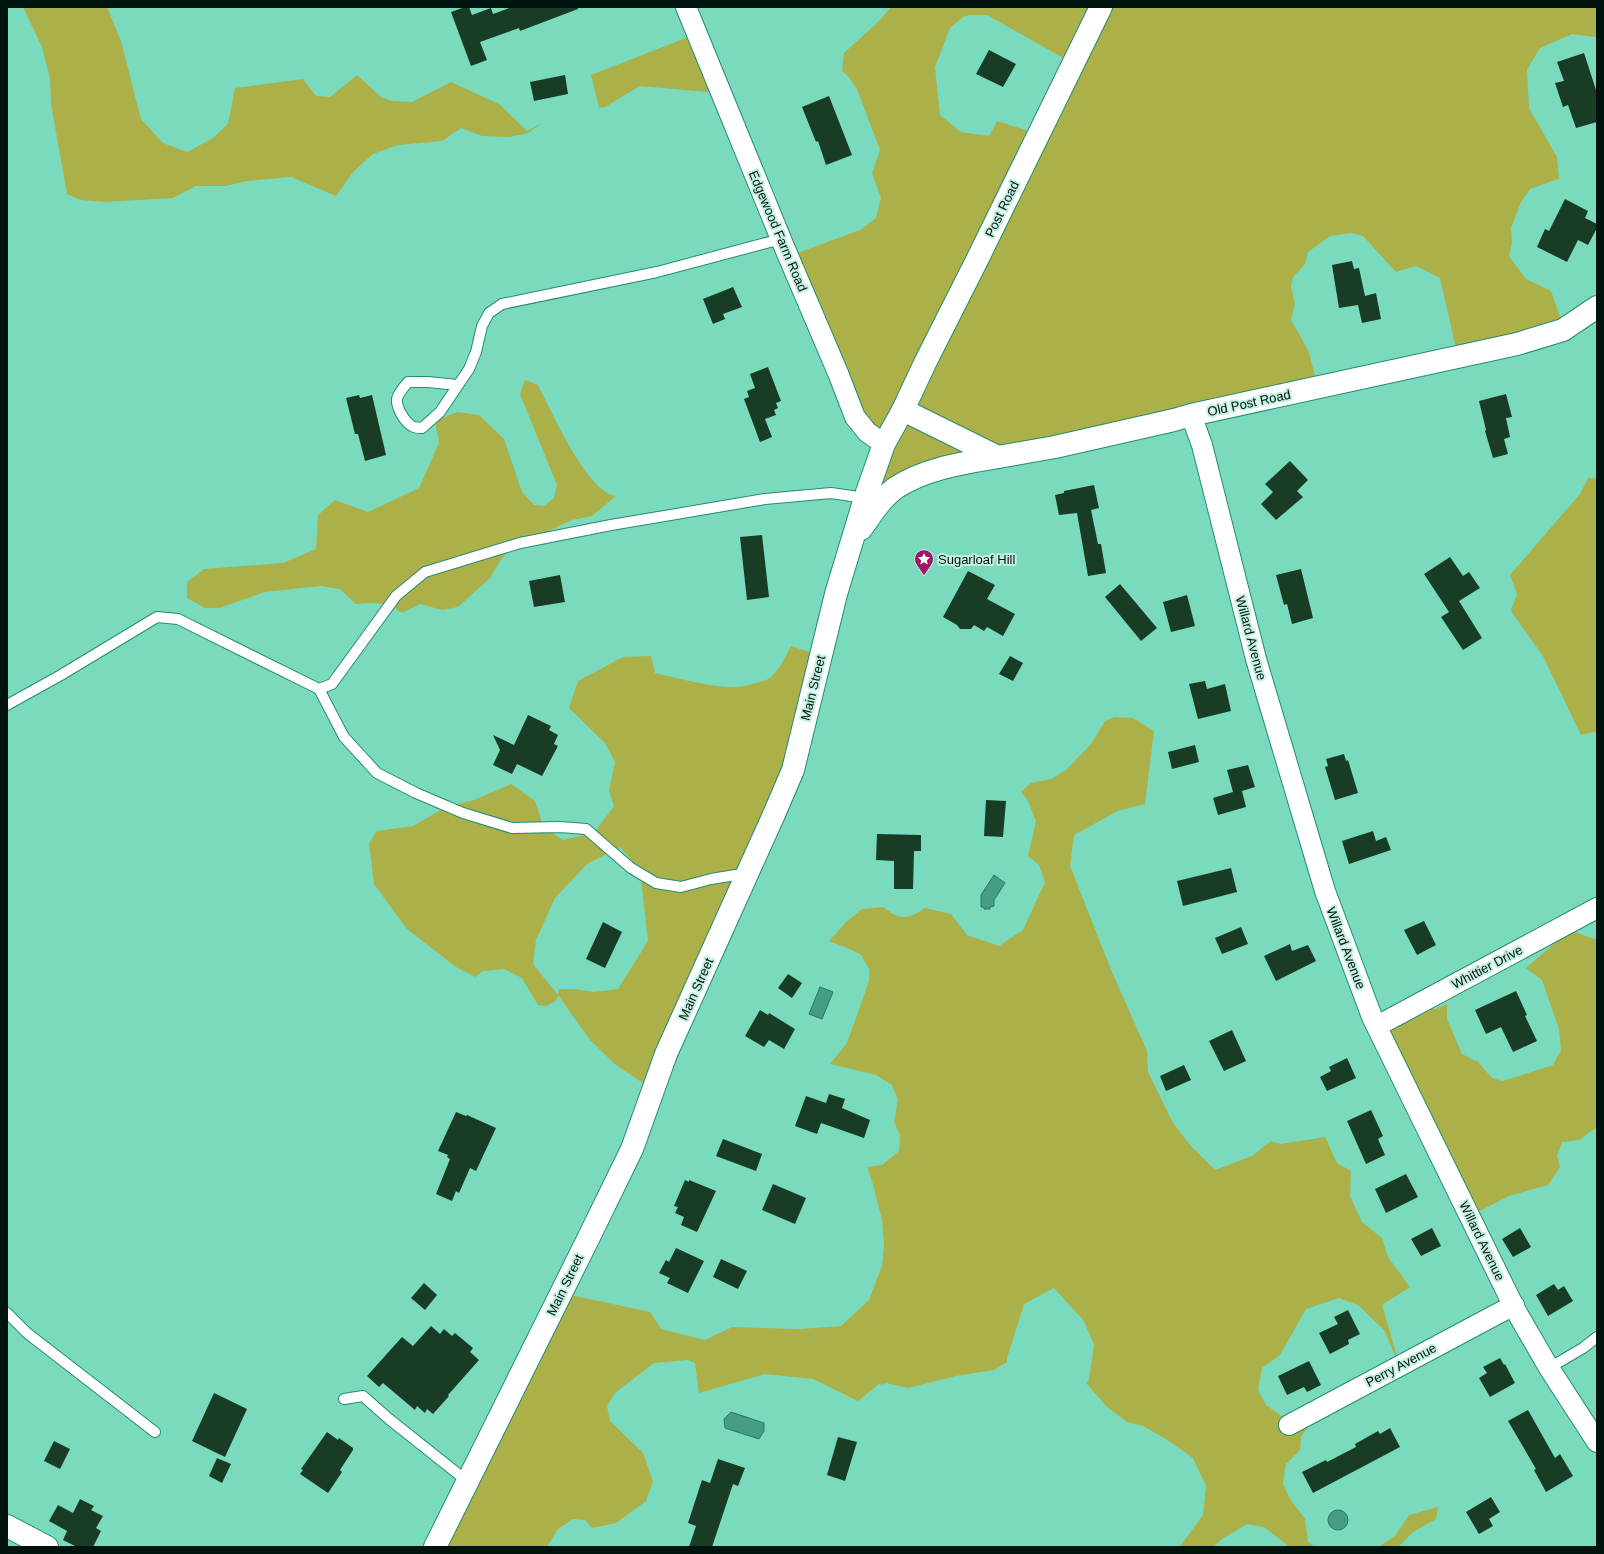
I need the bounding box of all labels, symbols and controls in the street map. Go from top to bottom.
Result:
street label: Edgewood Farm Road [746,168,810,294]
street label: Post Road [982,178,1022,240]
street label: Old Post Road [1206,387,1292,419]
place icon: Sugarloaf Hill [913,548,935,576]
place label: Sugarloaf Hill [938,552,1015,567]
street label: Willard Avenue [1233,594,1269,682]
street label: Main Street [798,654,828,722]
street label: Willard Avenue [1324,905,1368,991]
street label: Whittier Drive [1449,942,1525,992]
street label: Main Street [676,955,717,1022]
street label: Willard Avenue [1456,1199,1508,1283]
street label: Main Street [544,1251,586,1318]
street label: Perry Avenue [1363,1340,1439,1390]

